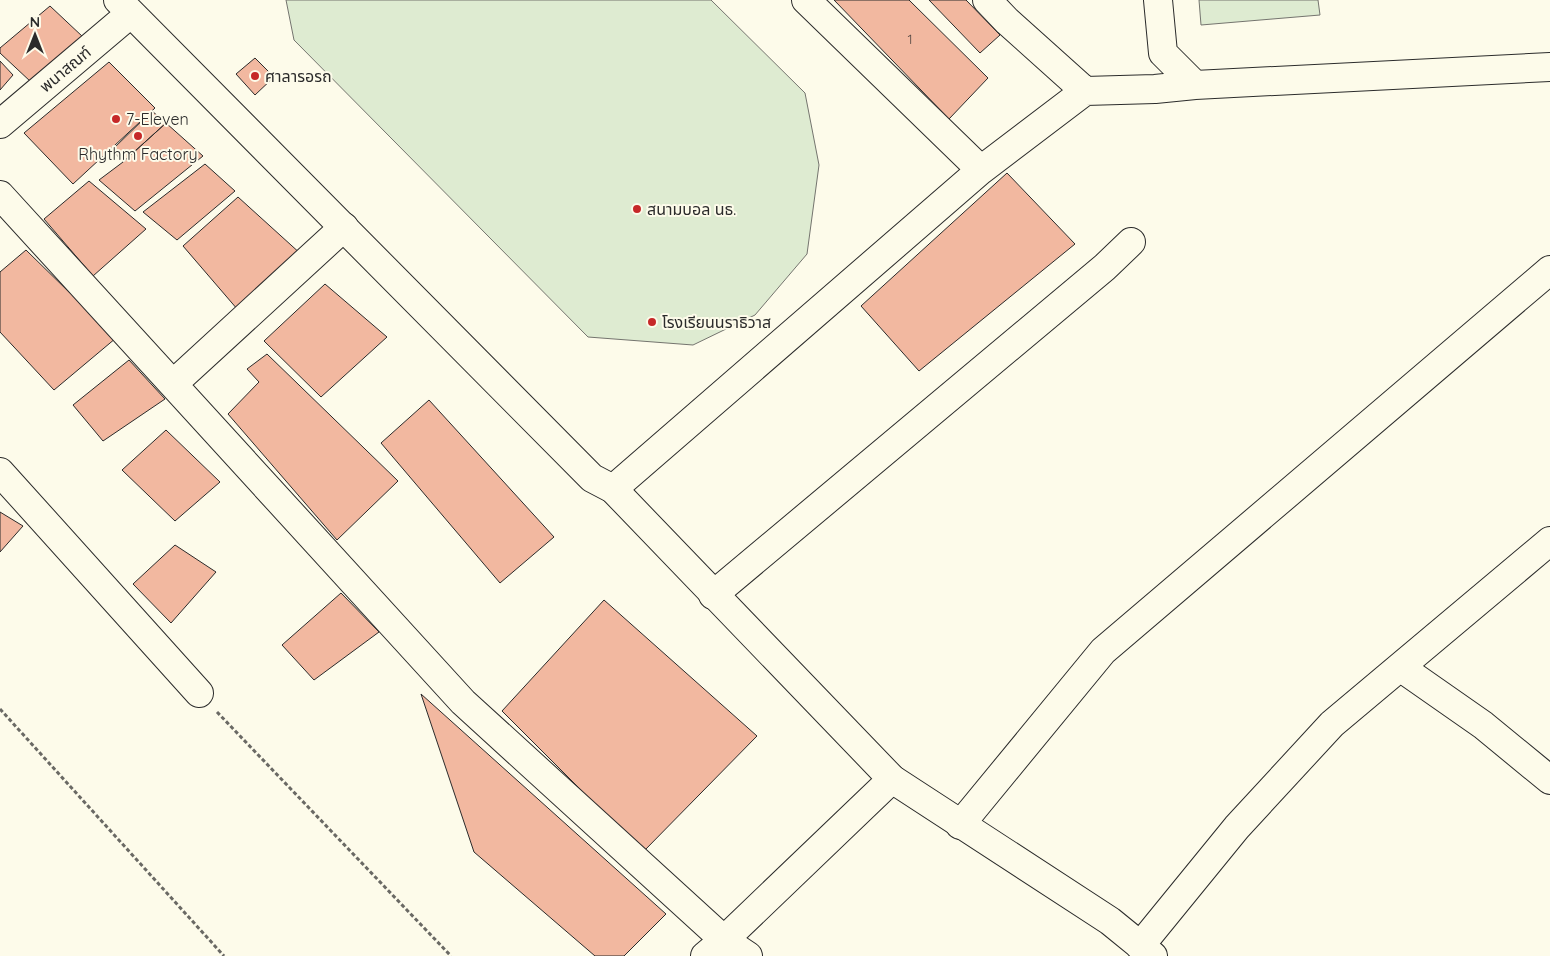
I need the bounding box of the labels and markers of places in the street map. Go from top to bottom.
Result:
place label: ศาลารอรถ [265,66,332,86]
marker: ศาลารอรถ [249,70,261,82]
place label: 7-Eleven [126,109,189,129]
marker: 7-Eleven [110,113,122,125]
marker: Rhythm Factory [132,130,144,142]
place label: Rhythm Factory [78,144,198,164]
place label: สนามบอล นธ. [647,199,736,219]
marker: สนามบอล นธ. [631,203,643,215]
place label: โรงเรียนนราธิวาส [662,312,771,332]
marker: โรงเรียนนราธิวาส [646,316,658,328]

